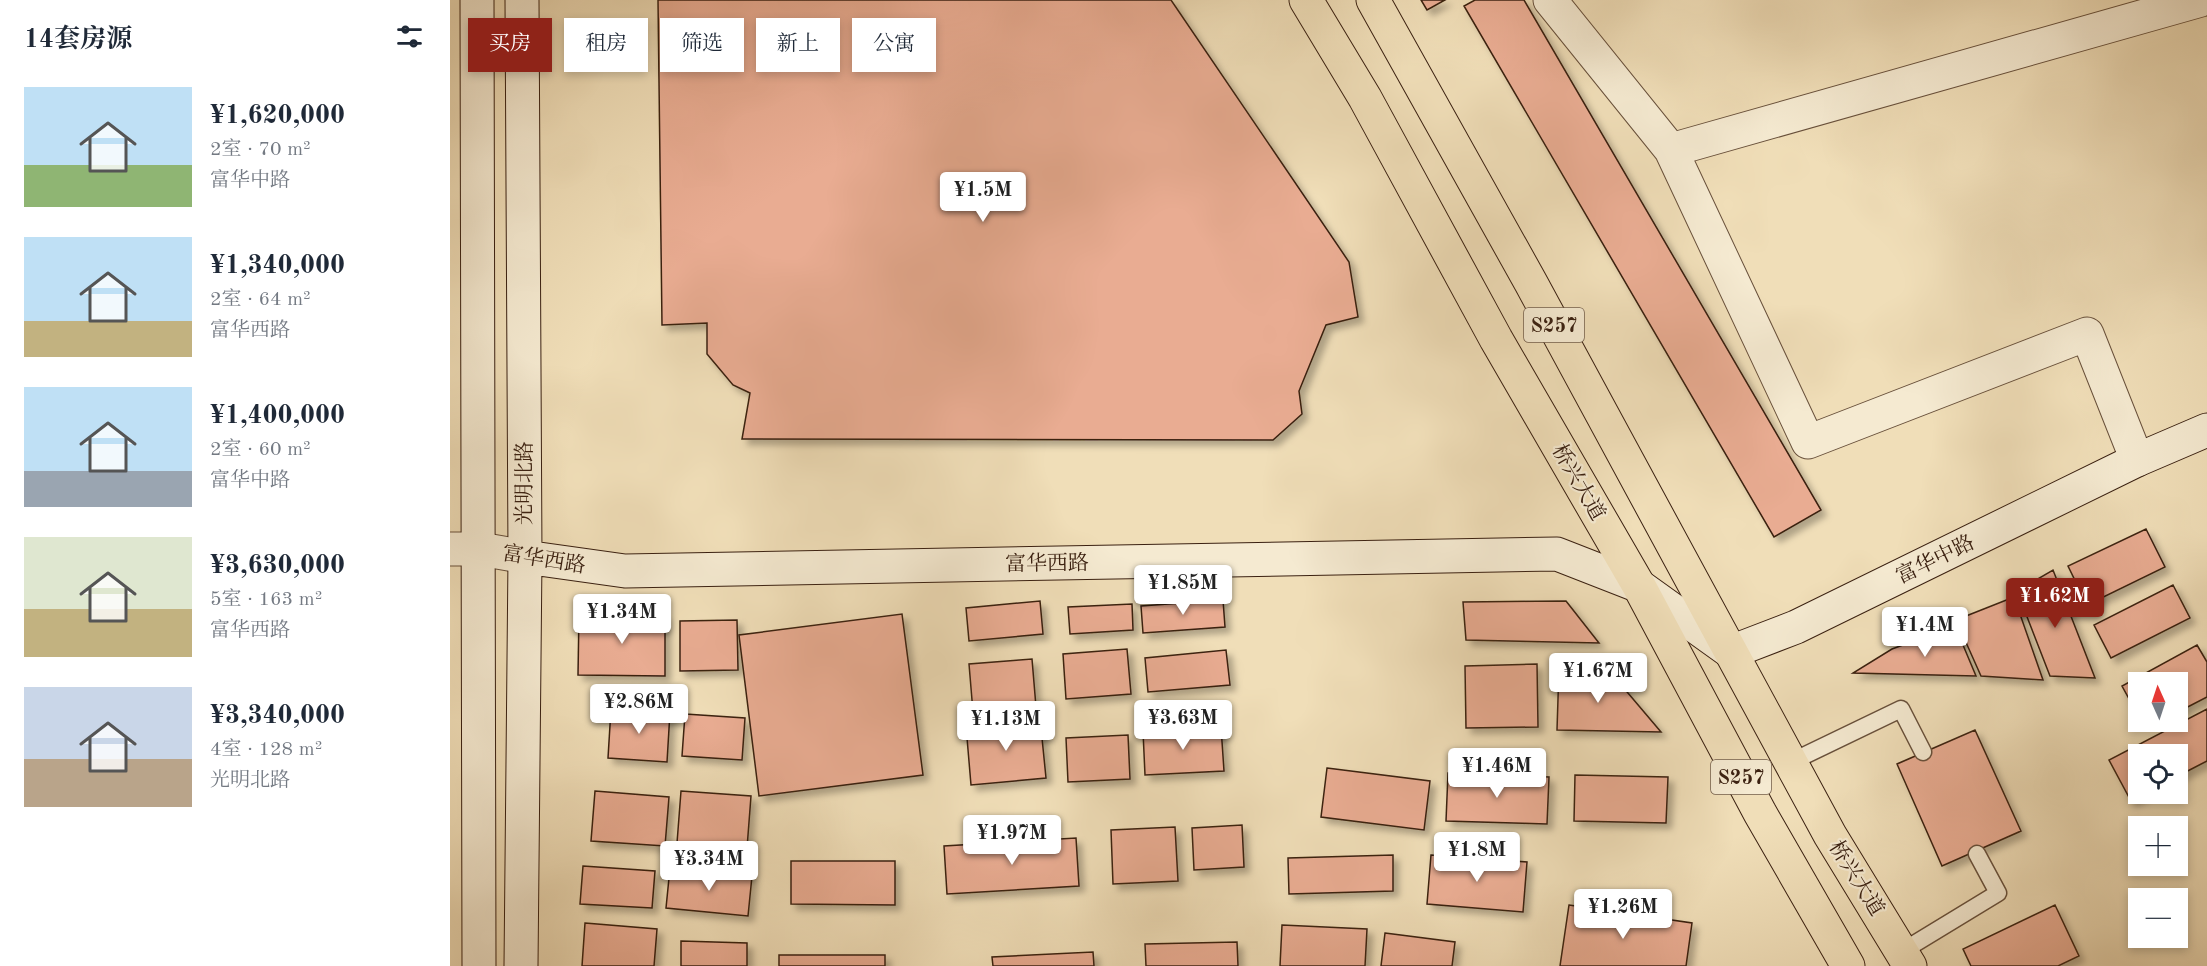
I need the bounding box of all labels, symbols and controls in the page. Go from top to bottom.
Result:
chip: 买房 [468,18,552,72]
chip: 租房 [564,18,648,72]
chip: 筛选 [660,18,744,72]
chip: 新上 [756,18,840,72]
chip: 公寓 [852,18,936,72]
icon: filters [393,20,426,53]
text: 14套房源 [24,27,132,53]
text: ¥1,620,000 [210,103,345,129]
icon: home [72,111,144,183]
text: 2室 · 70 m² [210,140,311,160]
text: 富华中路 [210,171,290,191]
pin: ¥1.5M [941,172,1025,223]
text: ¥1.5M [954,181,1012,201]
text: ¥1,340,000 [210,253,345,279]
icon: home [72,261,144,333]
text: 2室 · 64 m² [210,290,311,310]
road number: S257 [1524,308,1584,342]
text: 富华西路 [210,321,290,341]
text: ¥1,400,000 [210,403,345,429]
icon: home [72,411,144,483]
text: 2室 · 60 m² [210,440,311,460]
street label: 桥兴大道 [1548,440,1610,524]
street label: 光明北路 [513,441,536,525]
text: 富华中路 [210,471,290,491]
street label: 富华中路 [1892,531,1978,588]
street label: 富华西路 [501,542,587,577]
street label: 富华西路 [1005,551,1089,576]
text: ¥3,630,000 [210,553,345,579]
icon: home [72,561,144,633]
pin: ¥1.85M [1134,565,1232,616]
text: ¥1.85M [1148,574,1218,594]
pin: ¥1.62M [2006,578,2104,629]
text: ¥1.62M [2020,587,2090,607]
text: 5室 · 163 m² [210,590,322,610]
pin: ¥1.34M [573,594,671,645]
text: ¥1.34M [587,603,657,623]
pin: ¥1.4M [1883,607,1967,658]
text: ¥1.4M [1896,616,1954,636]
text: 富华西路 [210,621,290,641]
pin: ¥1.67M [1549,653,1647,704]
text: ¥1.67M [1563,662,1633,682]
north arrow [2128,672,2188,732]
map controls [2128,672,2188,948]
pin: ¥2.86M [590,684,688,735]
text: ¥2.86M [604,693,674,713]
pin: ¥3.63M [1134,700,1232,751]
pin: ¥1.13M [957,701,1055,752]
text: ¥3,340,000 [210,703,345,729]
text: ¥3.63M [1148,709,1218,729]
text: ¥1.13M [971,710,1041,730]
icon: home [72,711,144,783]
text: 4室 · 128 m² [210,740,322,760]
button: locate [2128,744,2188,804]
pin: ¥1.46M [1448,748,1546,799]
text: ¥1.46M [1462,757,1532,777]
road number: S257 [1711,760,1771,794]
text: 光明北路 [210,771,290,791]
pin: ¥1.97M [963,815,1061,866]
button: + [2128,816,2188,876]
text: ¥1.97M [977,824,1047,844]
pin: ¥1.8M [1435,832,1519,883]
street label: 桥兴大道 [1825,837,1889,920]
pin: ¥3.34M [660,841,758,892]
text: ¥1.8M [1448,841,1506,861]
text: ¥3.34M [674,850,744,870]
button: − [2128,888,2188,948]
pin: ¥1.26M [1574,889,1672,940]
text: ¥1.26M [1588,898,1658,918]

